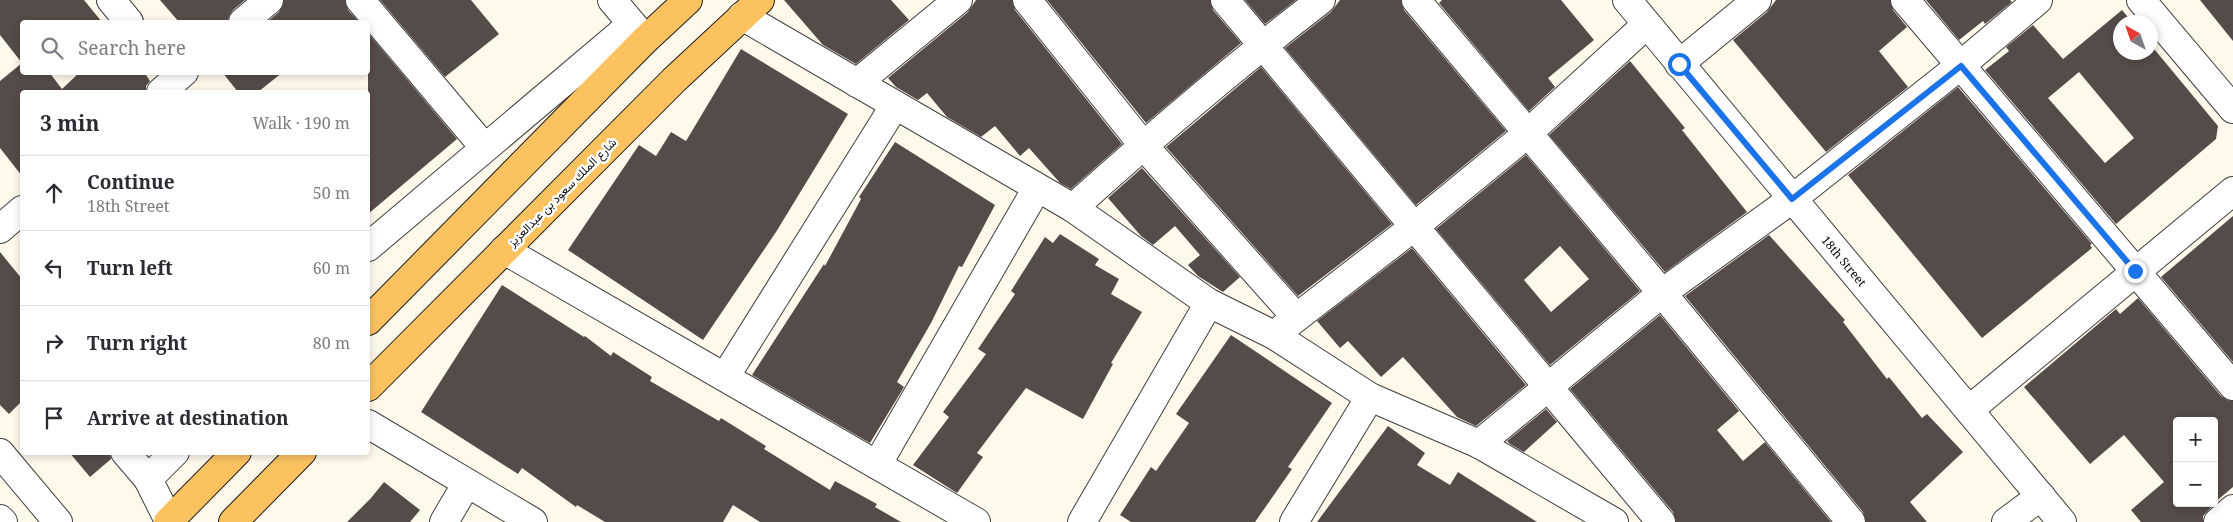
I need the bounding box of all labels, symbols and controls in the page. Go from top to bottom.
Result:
north arrow [2113,15,2158,60]
search box [20,20,370,75]
icon: search [38,34,66,62]
text: Search here [78,35,186,61]
route start [1668,53,1691,76]
text: 3 min [40,109,99,137]
text: Walk · 190 m [253,112,350,134]
street label: شارع الملك سعود بن عبدالعزيز [503,134,621,252]
text: Continue [87,169,175,195]
icon: ahead [40,179,68,207]
text: 50 m [313,182,350,204]
text: 18th Street [87,195,169,217]
street label: 18th Street [1818,232,1870,290]
icon: left [40,254,68,282]
text: Turn left [87,255,173,281]
text: 60 m [313,257,350,279]
route end [2124,260,2147,283]
icon: right [40,329,68,357]
text: Turn right [87,330,187,356]
text: 80 m [313,332,350,354]
icon: arrive [40,404,68,432]
text: Arrive at destination [87,405,289,431]
map controls [2173,417,2218,507]
button: + [2173,417,2218,462]
button: − [2173,462,2218,507]

